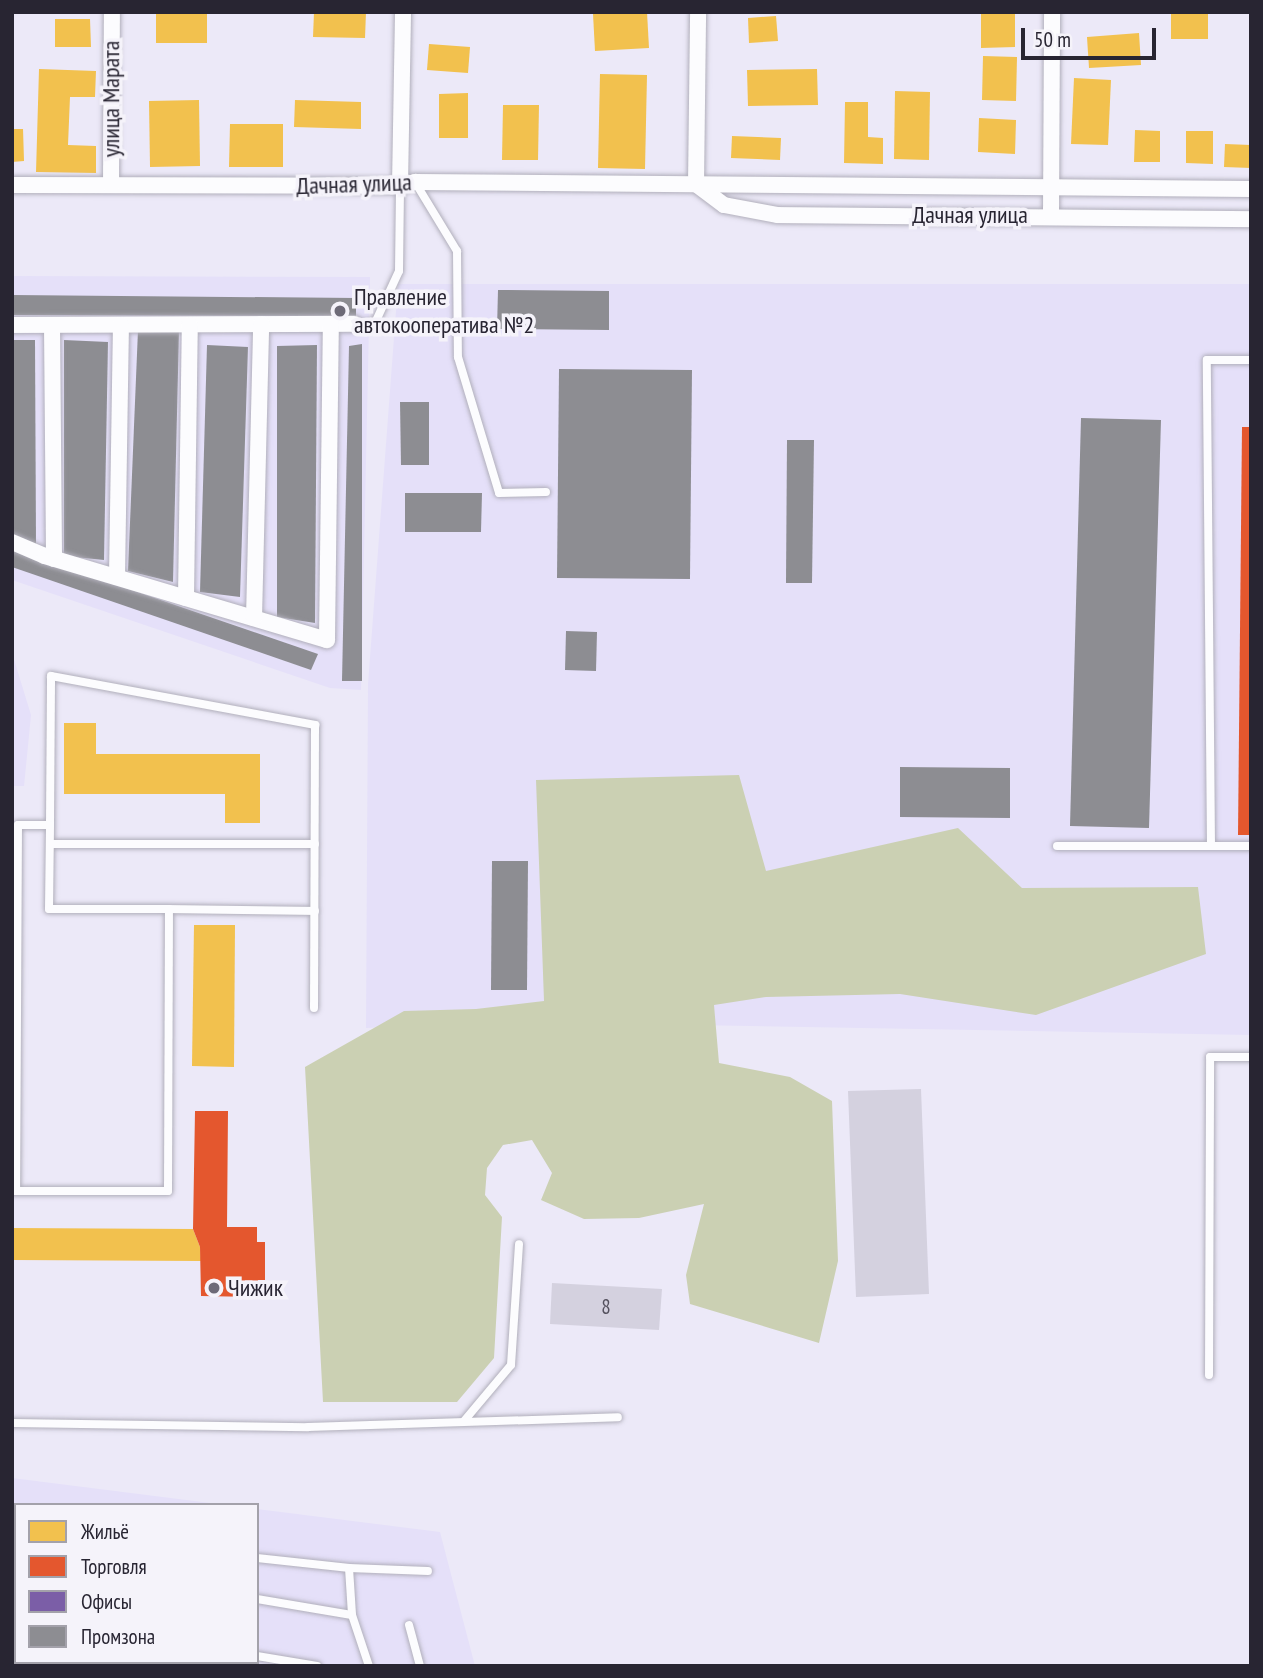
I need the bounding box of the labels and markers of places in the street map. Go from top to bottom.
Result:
place label: Правление автокооператива №2 [354,283,534,339]
marker: Правление автокооператива №2 [332,303,348,319]
place label: Чижик [228,1274,283,1302]
marker: Чижик [206,1280,222,1296]

